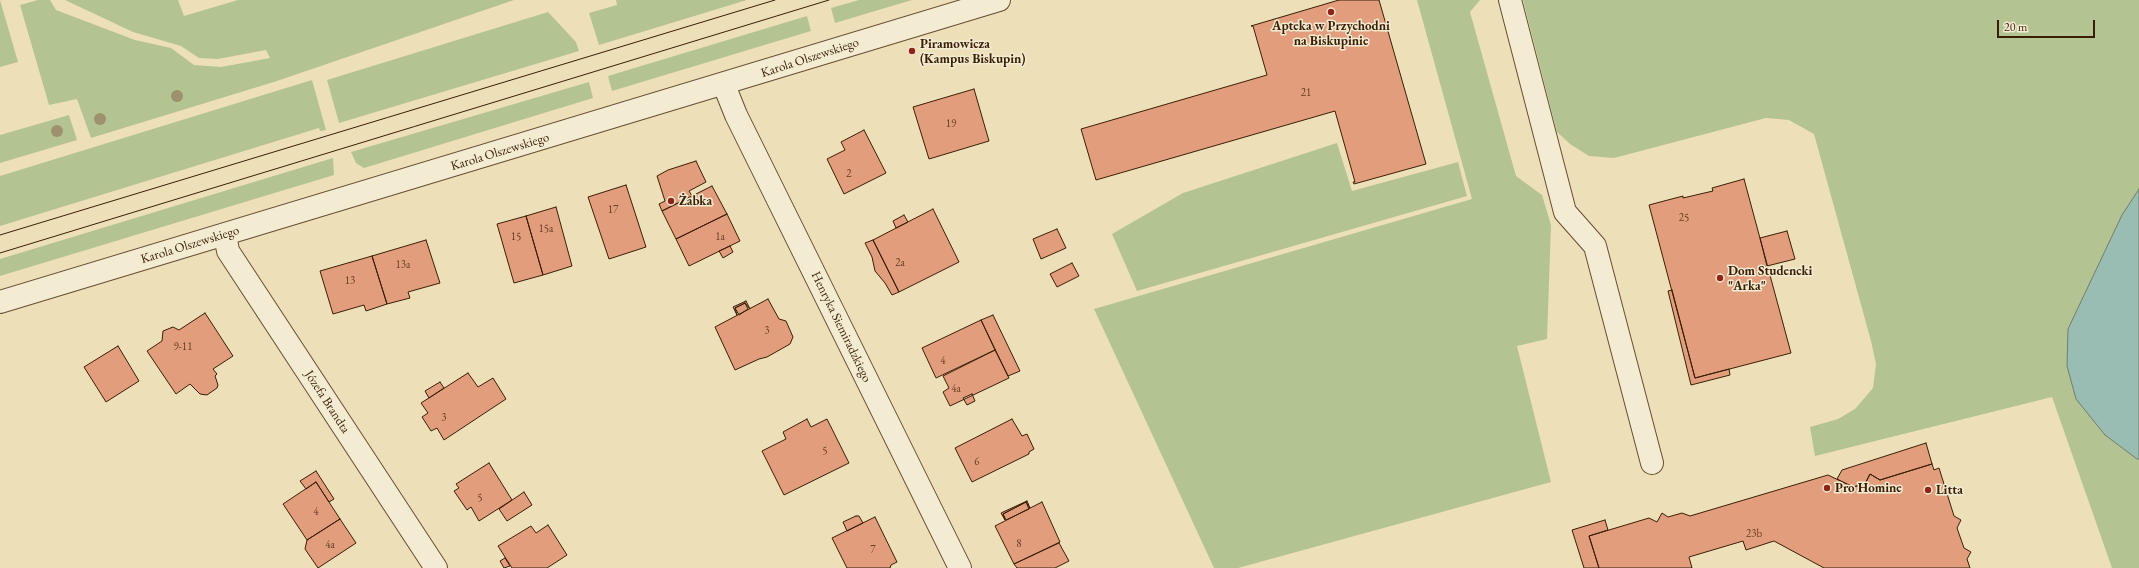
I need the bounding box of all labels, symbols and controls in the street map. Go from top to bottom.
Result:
marker: Apteka w Przychodni na Biskupinie [1326,7,1336,17]
scale bar [1999,12,2097,38]
place label: Apteka w Przychodni na Biskupinie [1272,18,1390,49]
text: 20 m [2004,19,2027,35]
street label: Karola Olszewskiego [759,35,861,81]
place label: Piramowicza (Kampus Biskupin) [920,36,1025,67]
marker: Piramowicza (Kampus Biskupin) [907,46,917,56]
house number: 21 [1301,86,1311,100]
house number: 19 [946,117,956,131]
street label: Karola Olszewskiego [449,130,551,174]
house number: 2 [846,167,852,181]
place label: Żabka [679,193,712,209]
marker: Żabka [666,196,676,206]
house number: 17 [608,203,618,217]
house number: 25 [1679,211,1689,225]
house number: 15a [539,222,553,236]
street label: Karola Olszewskiego [139,223,241,267]
house number: 15 [511,230,521,244]
house number: 1a [715,230,725,244]
house number: 2a [895,256,905,270]
house number: 13a [396,258,410,272]
place label: Dom Studencki "Arka" [1728,263,1812,294]
street label: Henryka Siemiradzkiego [807,269,875,385]
marker: Dom Studencki "Arka" [1715,273,1725,283]
house number: 13 [345,274,355,288]
house number: 3 [764,324,770,338]
house number: 9-11 [174,340,192,354]
house number: 4 [940,354,946,368]
street label: Józefa Brandta [301,368,353,436]
house number: 4a [951,382,961,396]
house number: 3 [441,411,447,425]
house number: 5 [822,444,828,458]
house number: 6 [974,455,980,469]
place label: Pro Homine [1835,480,1902,496]
place label: Litta [1936,482,1963,498]
marker: Pro Homine [1822,483,1832,493]
marker: Litta [1923,485,1933,495]
house number: 5 [477,491,483,505]
house number: 4 [313,505,319,519]
house number: 23b [1746,527,1762,541]
house number: 8 [1016,537,1022,551]
house number: 4a [325,538,335,552]
house number: 7 [870,543,876,557]

